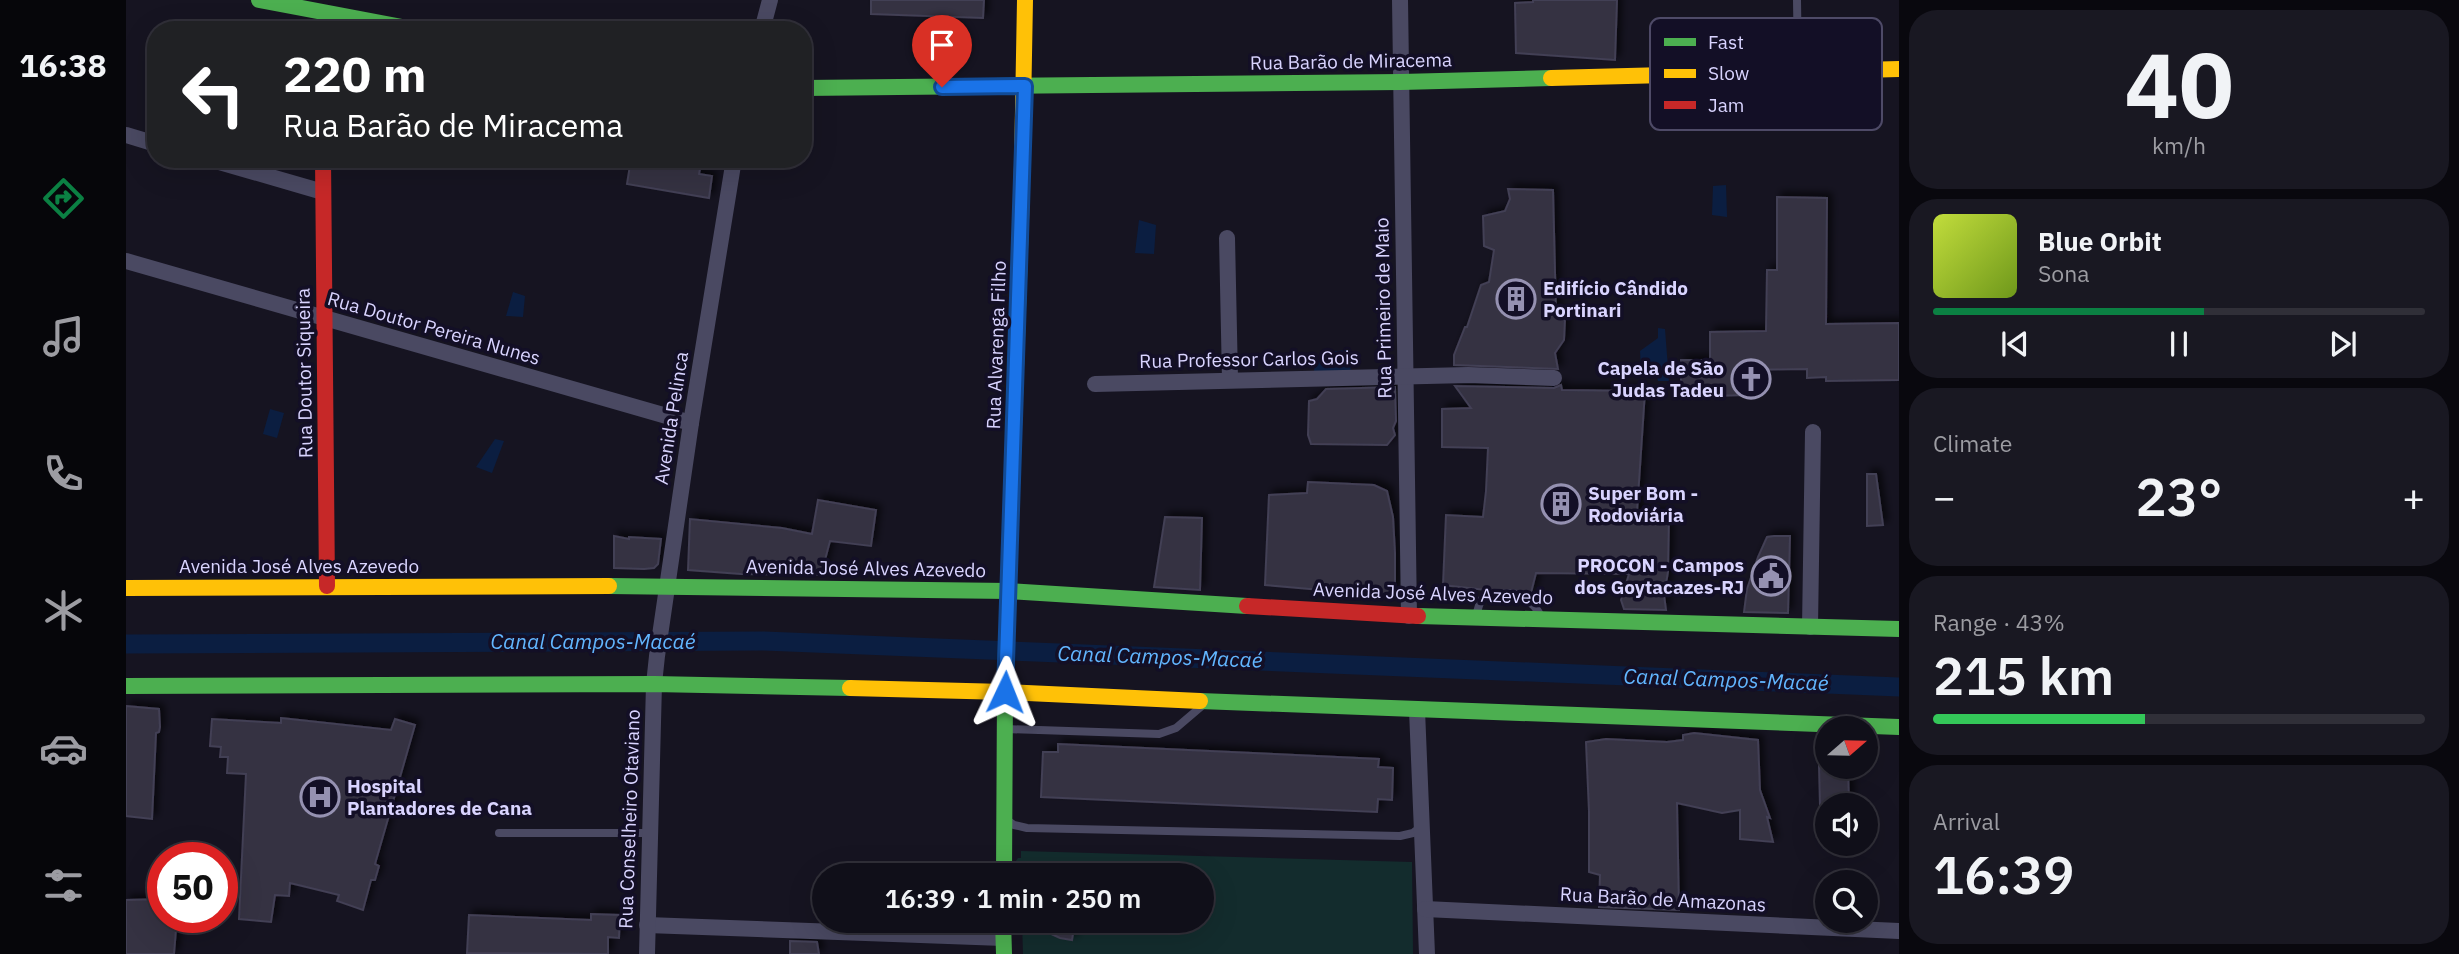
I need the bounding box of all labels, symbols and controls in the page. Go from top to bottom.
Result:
pin [912,15,972,87]
legend [1650,18,1882,130]
text: 40 [2124,25,2234,143]
icon: arrive [923,26,961,64]
text: Fast [1708,30,1744,54]
text: 220 m [283,42,427,105]
text: 16:38 [19,44,107,86]
street label: Rua Barão de Miracema [1250,47,1452,75]
icon: left [168,49,259,140]
text: Slow [1708,61,1749,85]
text: Jam [1708,93,1744,117]
text: Rua Barão de Miracema [283,104,623,146]
text: km/h [2152,130,2206,160]
icon: directions [39,174,88,223]
street label: Rua Primeiro de Maio [1369,217,1397,399]
text: Blue Orbit [2038,224,2162,258]
text: Sona [2038,258,2090,288]
street label: Rua Alvarenga Filho [981,260,1011,430]
place label: Edifício Cândido Portinari [1543,276,1688,322]
building icon: Edifício Cândido Portinari [1495,278,1537,320]
street label: Rua Doutor Pereira Nunes [325,286,543,370]
street label: Rua Doutor Siqueira [291,288,317,458]
icon: music [39,312,88,361]
icon: previous [1996,325,2034,363]
icon: pause [2160,325,2198,363]
icon: next [2324,325,2362,363]
street label: Rua Professor Carlos Gois [1139,345,1359,373]
street label: Avenida Pelinca [649,350,693,486]
place label: Capela de São Judas Tadeu [1597,356,1724,402]
church icon: Capela de São Judas Tadeu [1730,358,1772,400]
text: Climate [1933,428,2012,458]
icon: phone [39,449,88,498]
text: 23° [2136,463,2222,530]
text: − [1933,472,1956,521]
text: + [2402,472,2425,521]
place label: Super Bom - Rodoviária [1588,481,1698,527]
building icon: Super Bom - Rodoviária [1540,483,1582,525]
place label: PROCON - Campos dos Goytacazes-RJ [1574,553,1744,599]
street label: Avenida José Alves Azevedo [179,554,419,578]
street label: Avenida José Alves Azevedo [746,554,986,582]
public building icon: PROCON - Campos dos Goytacazes-RJ [1750,555,1792,597]
street label: Avenida José Alves Azevedo [1313,577,1553,609]
icon: climate [39,586,88,635]
text: Range · 43% [1933,607,2065,637]
water label: Canal Campos-Macaé [491,627,696,655]
water label: Canal Campos-Macaé [1057,638,1263,674]
text: 215 km [1933,642,2114,709]
position arrow [968,655,1042,729]
water label: Canal Campos-Macaé [1623,661,1829,697]
street label: Rua Conselheiro Otaviano [613,709,645,929]
north arrow [1815,716,1878,779]
map controls [1815,716,1878,933]
icon: car [39,724,88,773]
place label: Hospital Plantadores de Cana [347,774,532,820]
hospital icon: Hospital Plantadores de Cana [299,776,341,818]
button: sound [1815,793,1878,856]
text: Arrival [1933,806,2000,836]
text: 16:39 [1933,841,2074,908]
speed limit sign: 50 [147,842,238,933]
icon: filters [39,861,88,910]
button: search [1815,870,1878,933]
text: 16:39 · 1 min · 250 m [885,881,1141,915]
street label: Rua Barão de Amazonas [1559,882,1767,916]

